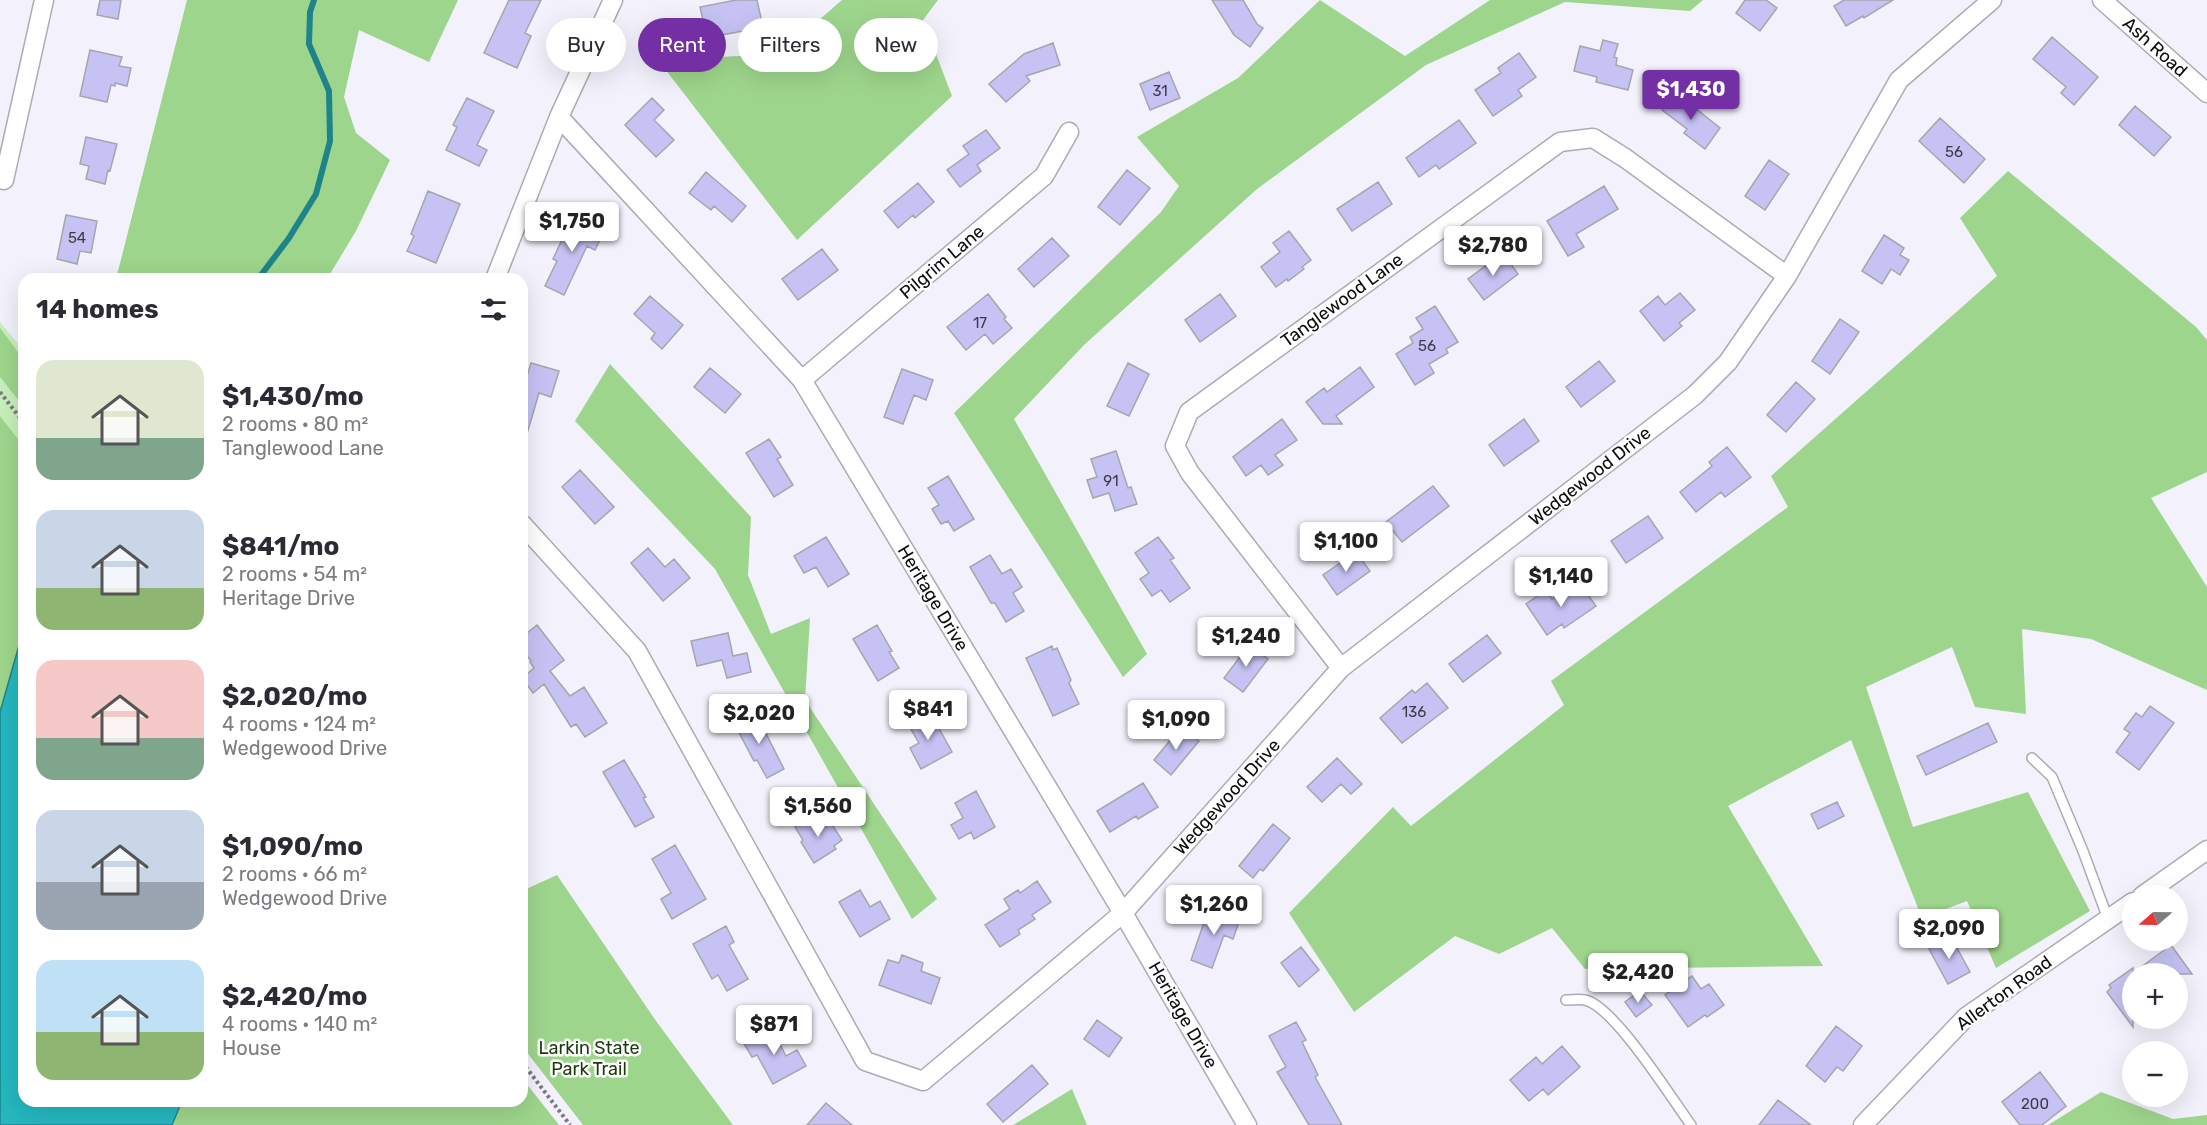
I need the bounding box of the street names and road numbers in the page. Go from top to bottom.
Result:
street label: Ash Road [2118,12,2192,82]
street label: Pilgrim Lane [895,220,989,304]
street label: Tanglewood Lane [1277,248,1407,352]
street label: Wedgewood Drive [1525,422,1655,530]
street label: Heritage Drive [893,541,973,655]
street label: Wedgewood Drive [1169,734,1285,860]
street label: Allerton Road [1952,951,2056,1035]
street label: Heritage Drive [1144,958,1222,1072]

